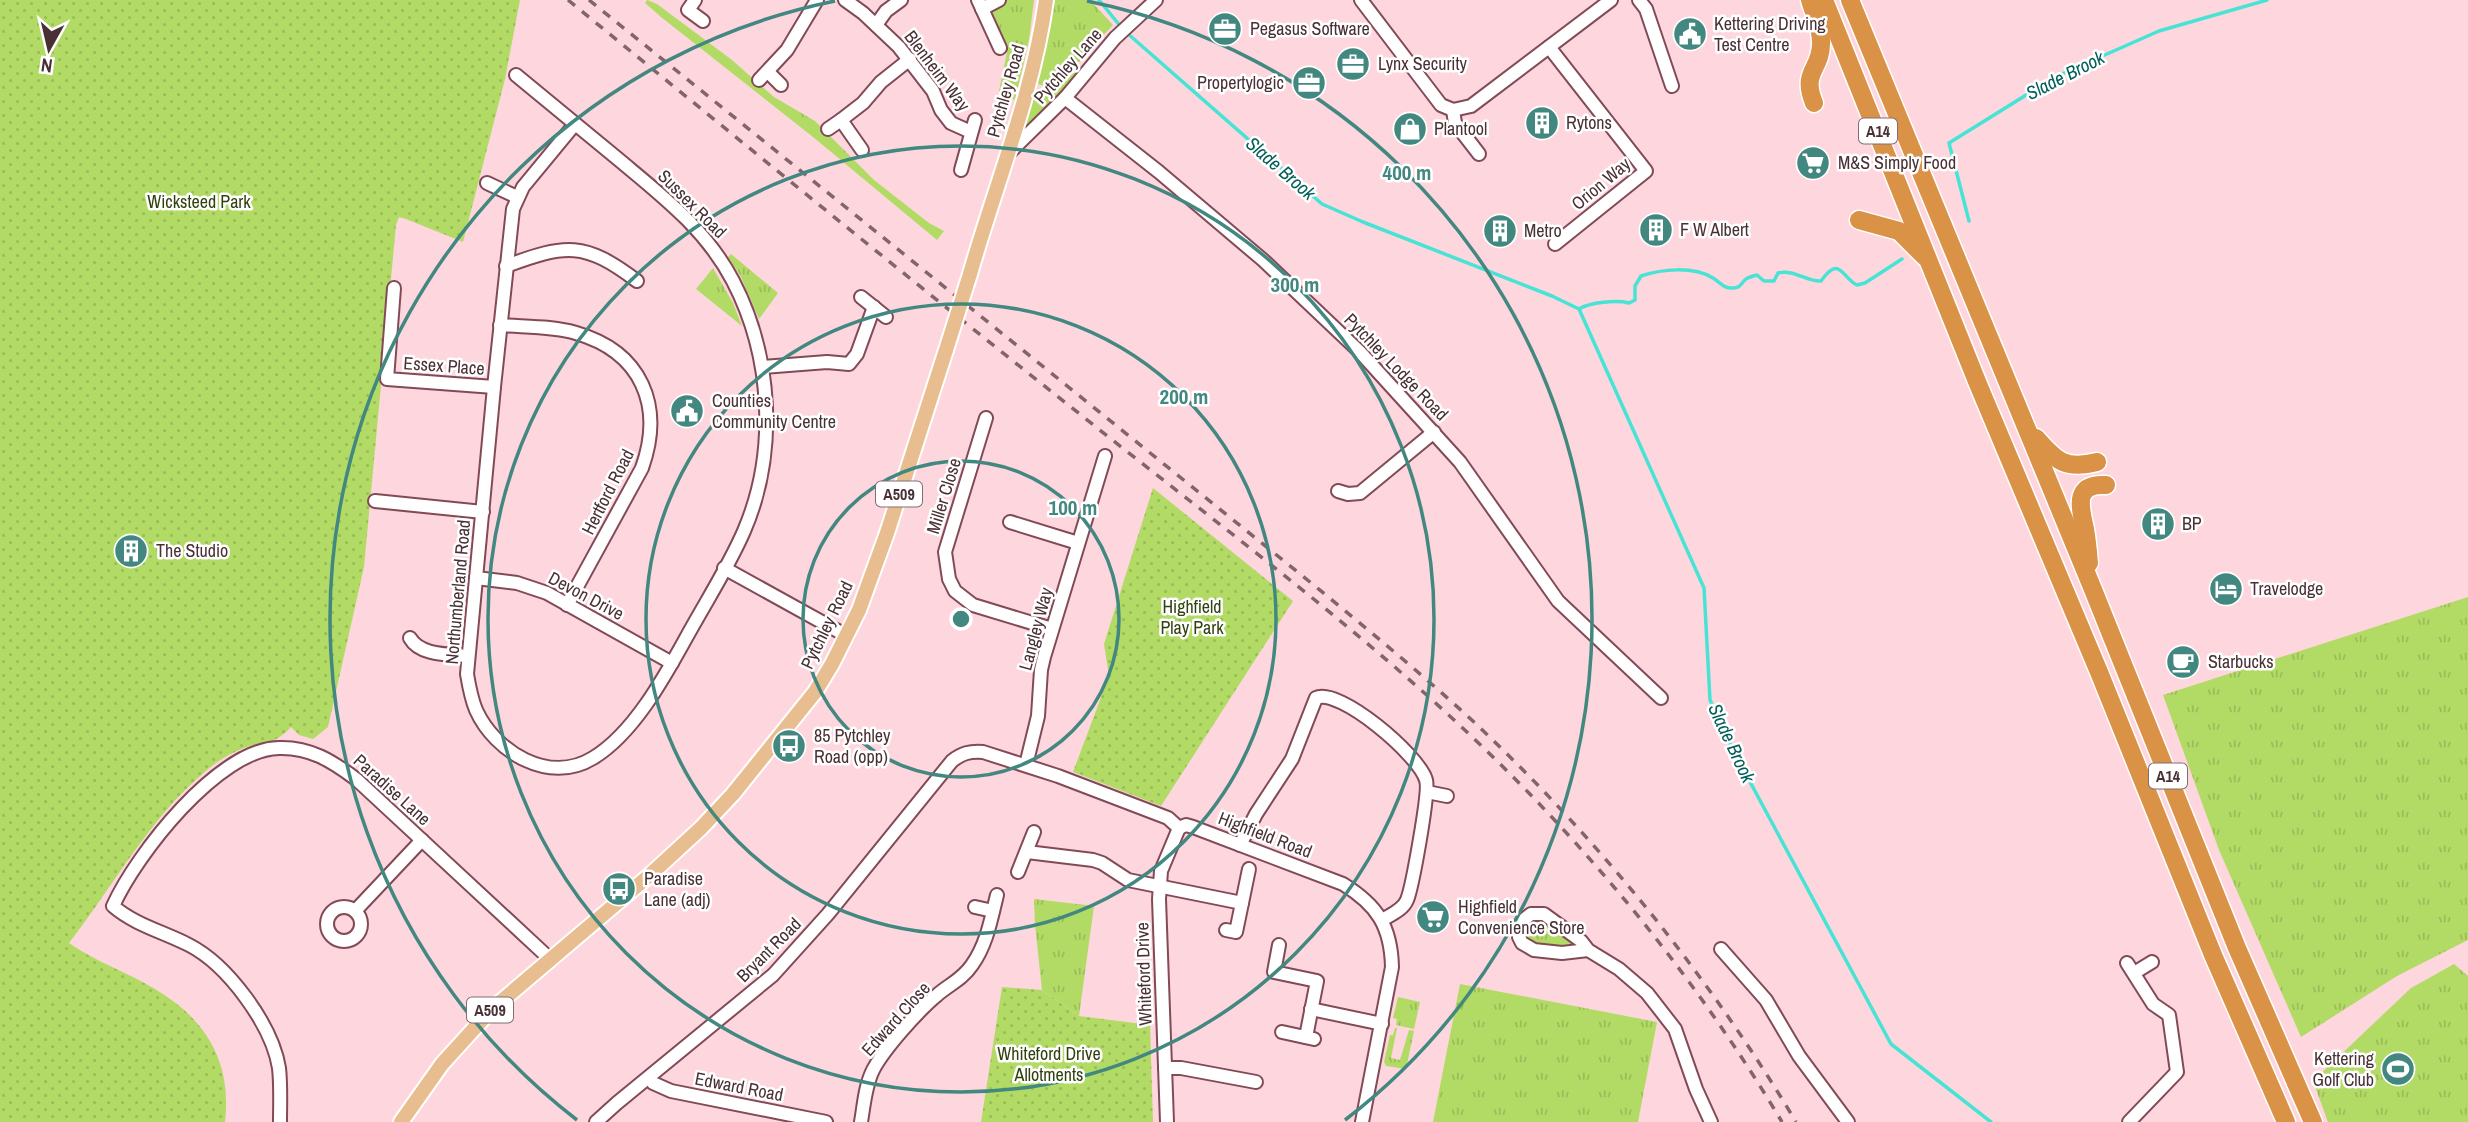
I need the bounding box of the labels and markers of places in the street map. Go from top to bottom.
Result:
office icon: Pegasus Software [1206,10,1244,48]
place label: Kettering Driving Test Centre [1714,11,1826,57]
public building icon: Kettering Driving Test Centre [1671,15,1709,53]
place label: Pegasus Software [1250,16,1370,41]
office icon: Lynx Security [1334,45,1372,83]
place label: Lynx Security [1378,51,1468,76]
office icon: Propertylogic [1290,64,1328,102]
place label: Propertylogic [1197,70,1284,95]
building icon: Rytons [1523,104,1561,142]
shop icon: Plantool [1391,110,1429,148]
place label: Rytons [1566,110,1612,135]
place label: Plantool [1434,116,1487,141]
supermarket icon: M&S Simply Food [1794,144,1832,182]
place label: M&S Simply Food [1838,150,1956,175]
building icon: F W Albert [1637,211,1675,249]
building icon: Metro [1481,212,1519,250]
place label: F W Albert [1680,217,1749,242]
place label: Metro [1524,218,1562,243]
place label: Counties Community Centre [712,388,836,434]
public building icon: Counties Community Centre [668,392,706,430]
building icon: BP [2139,505,2177,543]
place label: BP [2182,511,2202,536]
building icon: The Studio [112,532,150,570]
place label: The Studio [156,538,228,563]
hotel icon: Travelodge [2207,570,2245,608]
place label: Travelodge [2250,576,2323,601]
centre of rings [949,607,973,631]
cafe icon: Starbucks [2164,643,2202,681]
place label: Starbucks [2208,649,2274,674]
place label: 85 Pytchley Road (opp) [814,723,891,769]
bus stop icon: 85 Pytchley Road (opp) [770,727,808,765]
place label: Paradise Lane (adj) [644,866,711,912]
bus stop icon: Paradise Lane (adj) [600,870,638,908]
place label: Highfield Convenience Store [1458,894,1584,940]
supermarket icon: Highfield Convenience Store [1414,898,1452,936]
place label: Kettering Golf Club [2312,1046,2375,1092]
sports icon: Kettering Golf Club [2379,1050,2417,1088]

